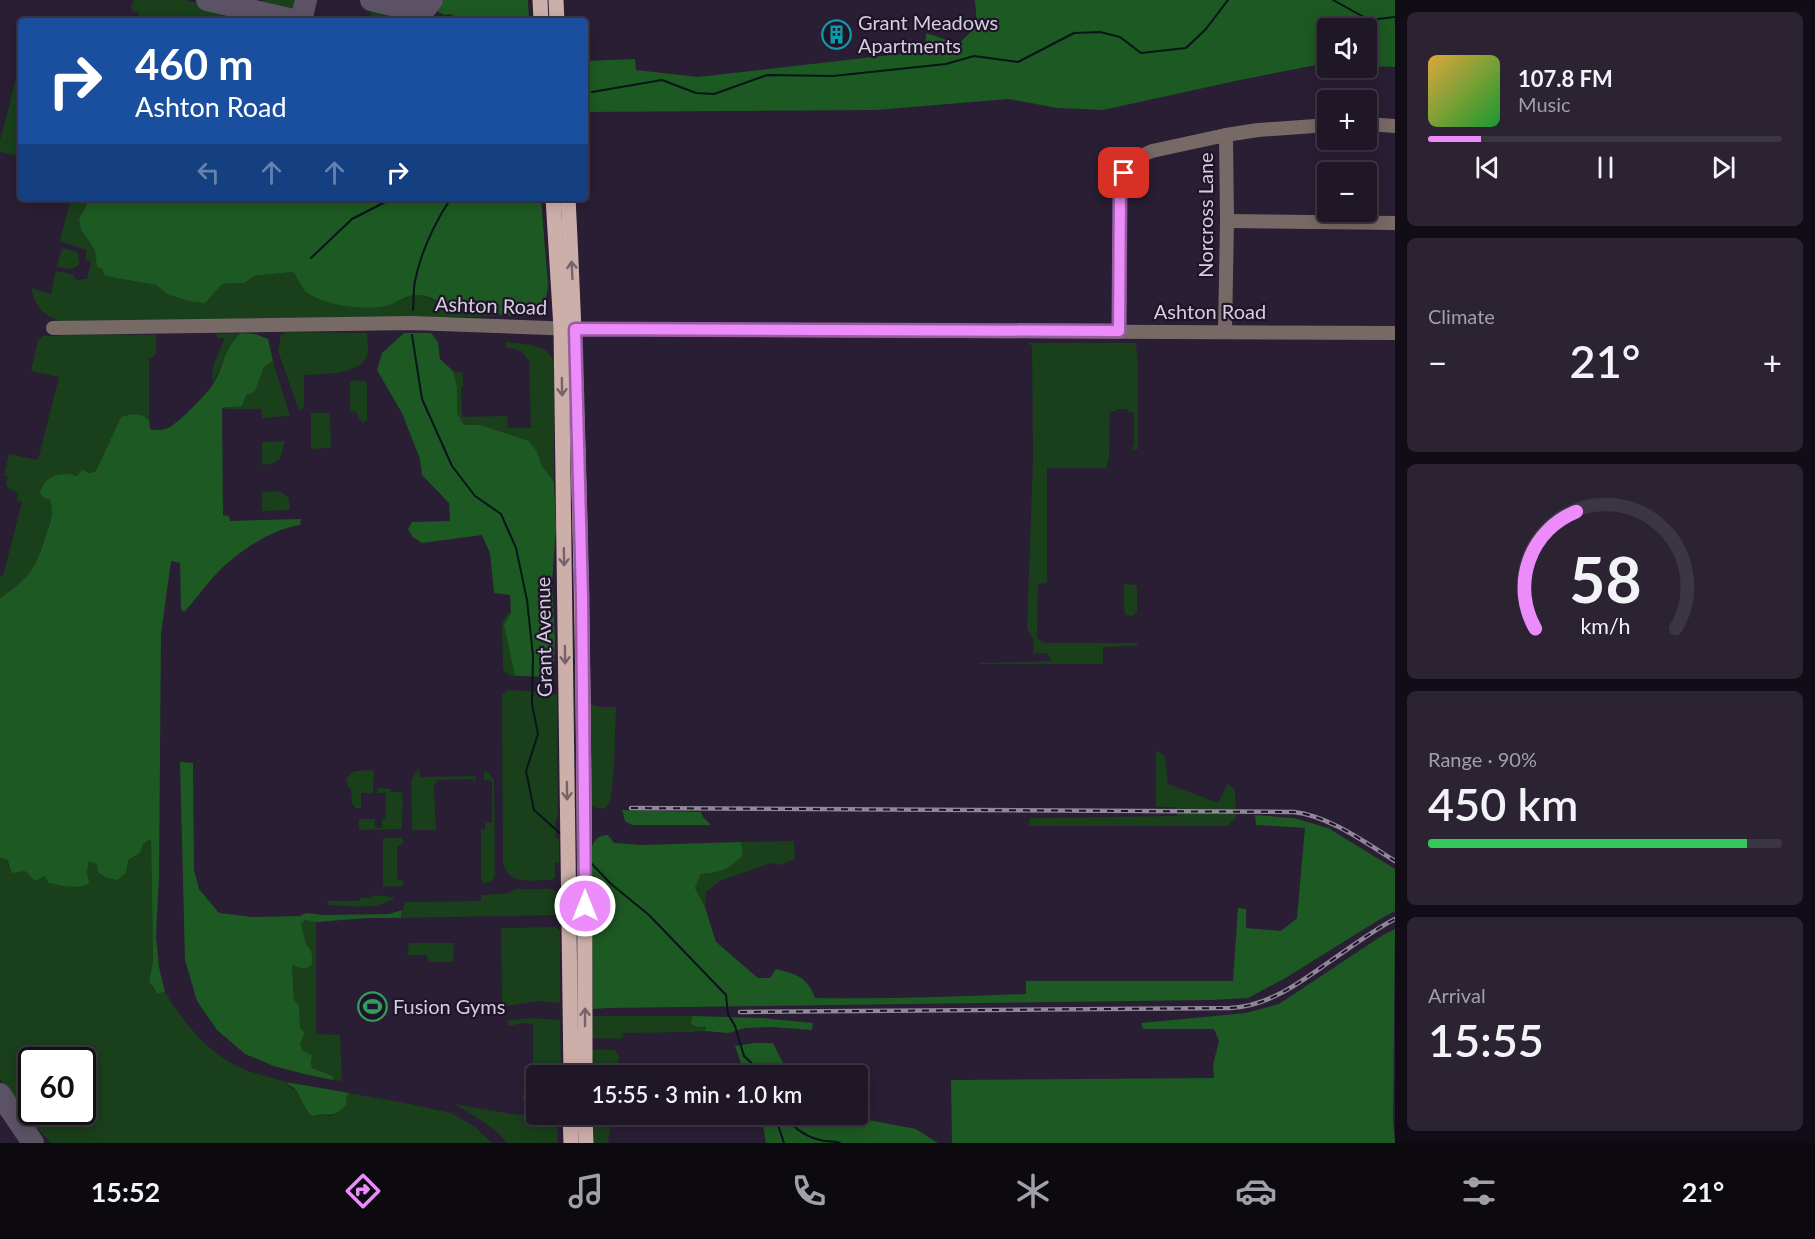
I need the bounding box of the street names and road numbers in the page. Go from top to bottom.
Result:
street label: Norcross Lane [1193,152,1217,278]
street label: Ashton Road [434,291,548,319]
street label: Ashton Road [1154,299,1266,323]
street label: Grant Avenue [530,577,556,697]

